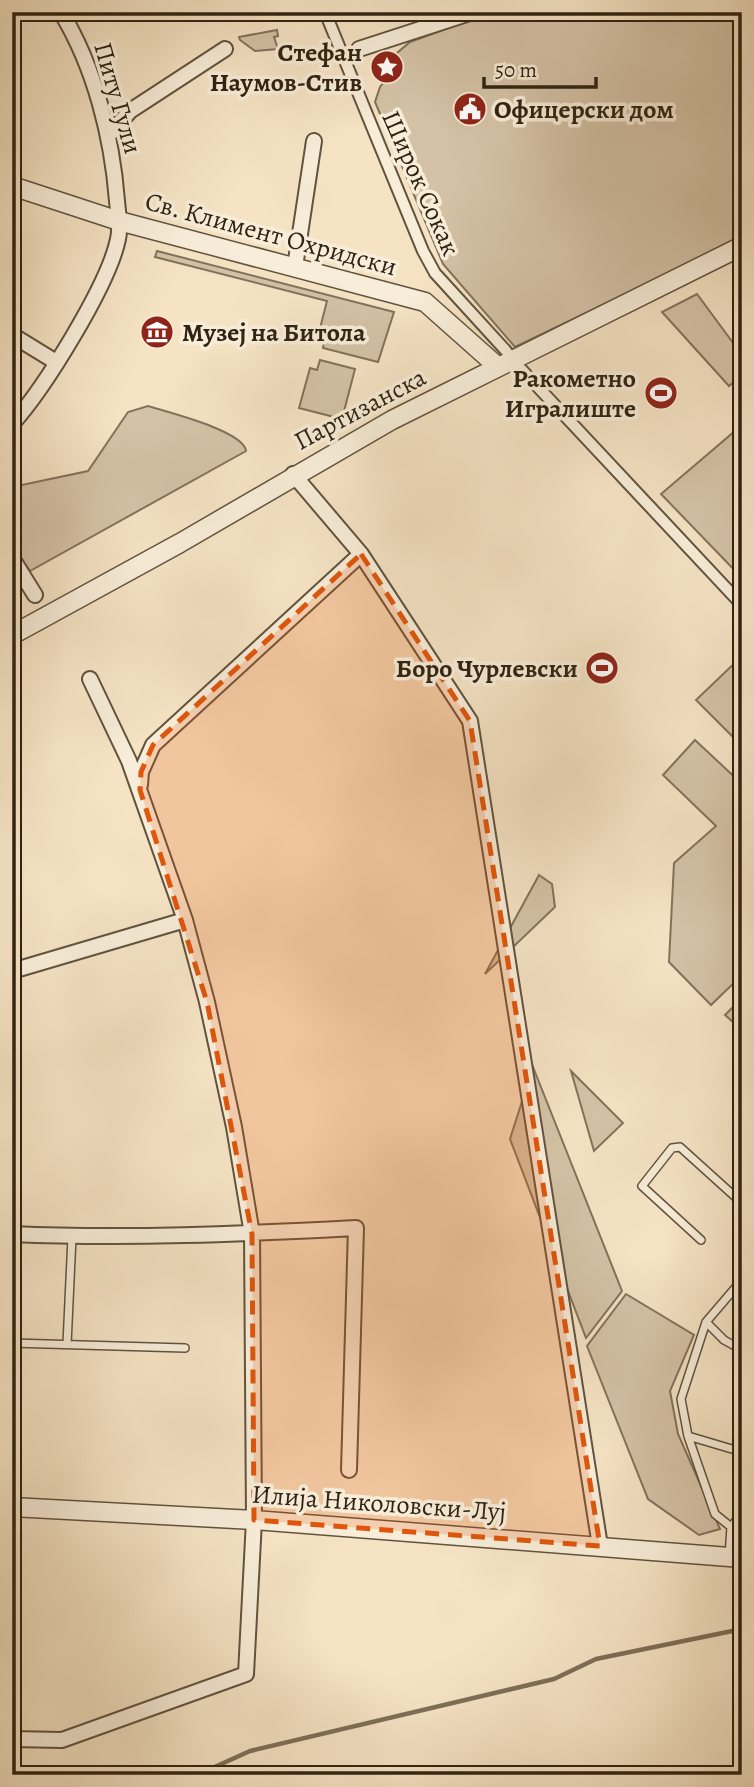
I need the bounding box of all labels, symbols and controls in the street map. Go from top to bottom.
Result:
place label: Стефан Наумов-Стив [210,35,362,100]
street label: Питу Гули [85,38,151,158]
scale bar [484,46,596,90]
place icon: Стефан Наумов-Стив [368,48,406,86]
text: 50 m [495,56,537,84]
public building icon: Офицерски дом [451,90,489,128]
place label: Офицерски дом [494,92,674,127]
street label: Широк Сокак [373,105,469,261]
street label: Св. Климент Охридски [141,184,401,284]
museum icon: Музеј на Битола [138,313,176,351]
place label: Музеј на Битола [182,315,366,350]
street label: Партизанска [288,360,432,458]
place label: Ракометно Игралиште [505,361,636,426]
sports icon: Ракометно Игралиште [642,374,680,412]
sports icon: Боро Чурлевски [583,649,621,687]
place label: Боро Чурлевски [396,651,578,686]
street label: Илија Николовски-Луј [251,1477,507,1529]

